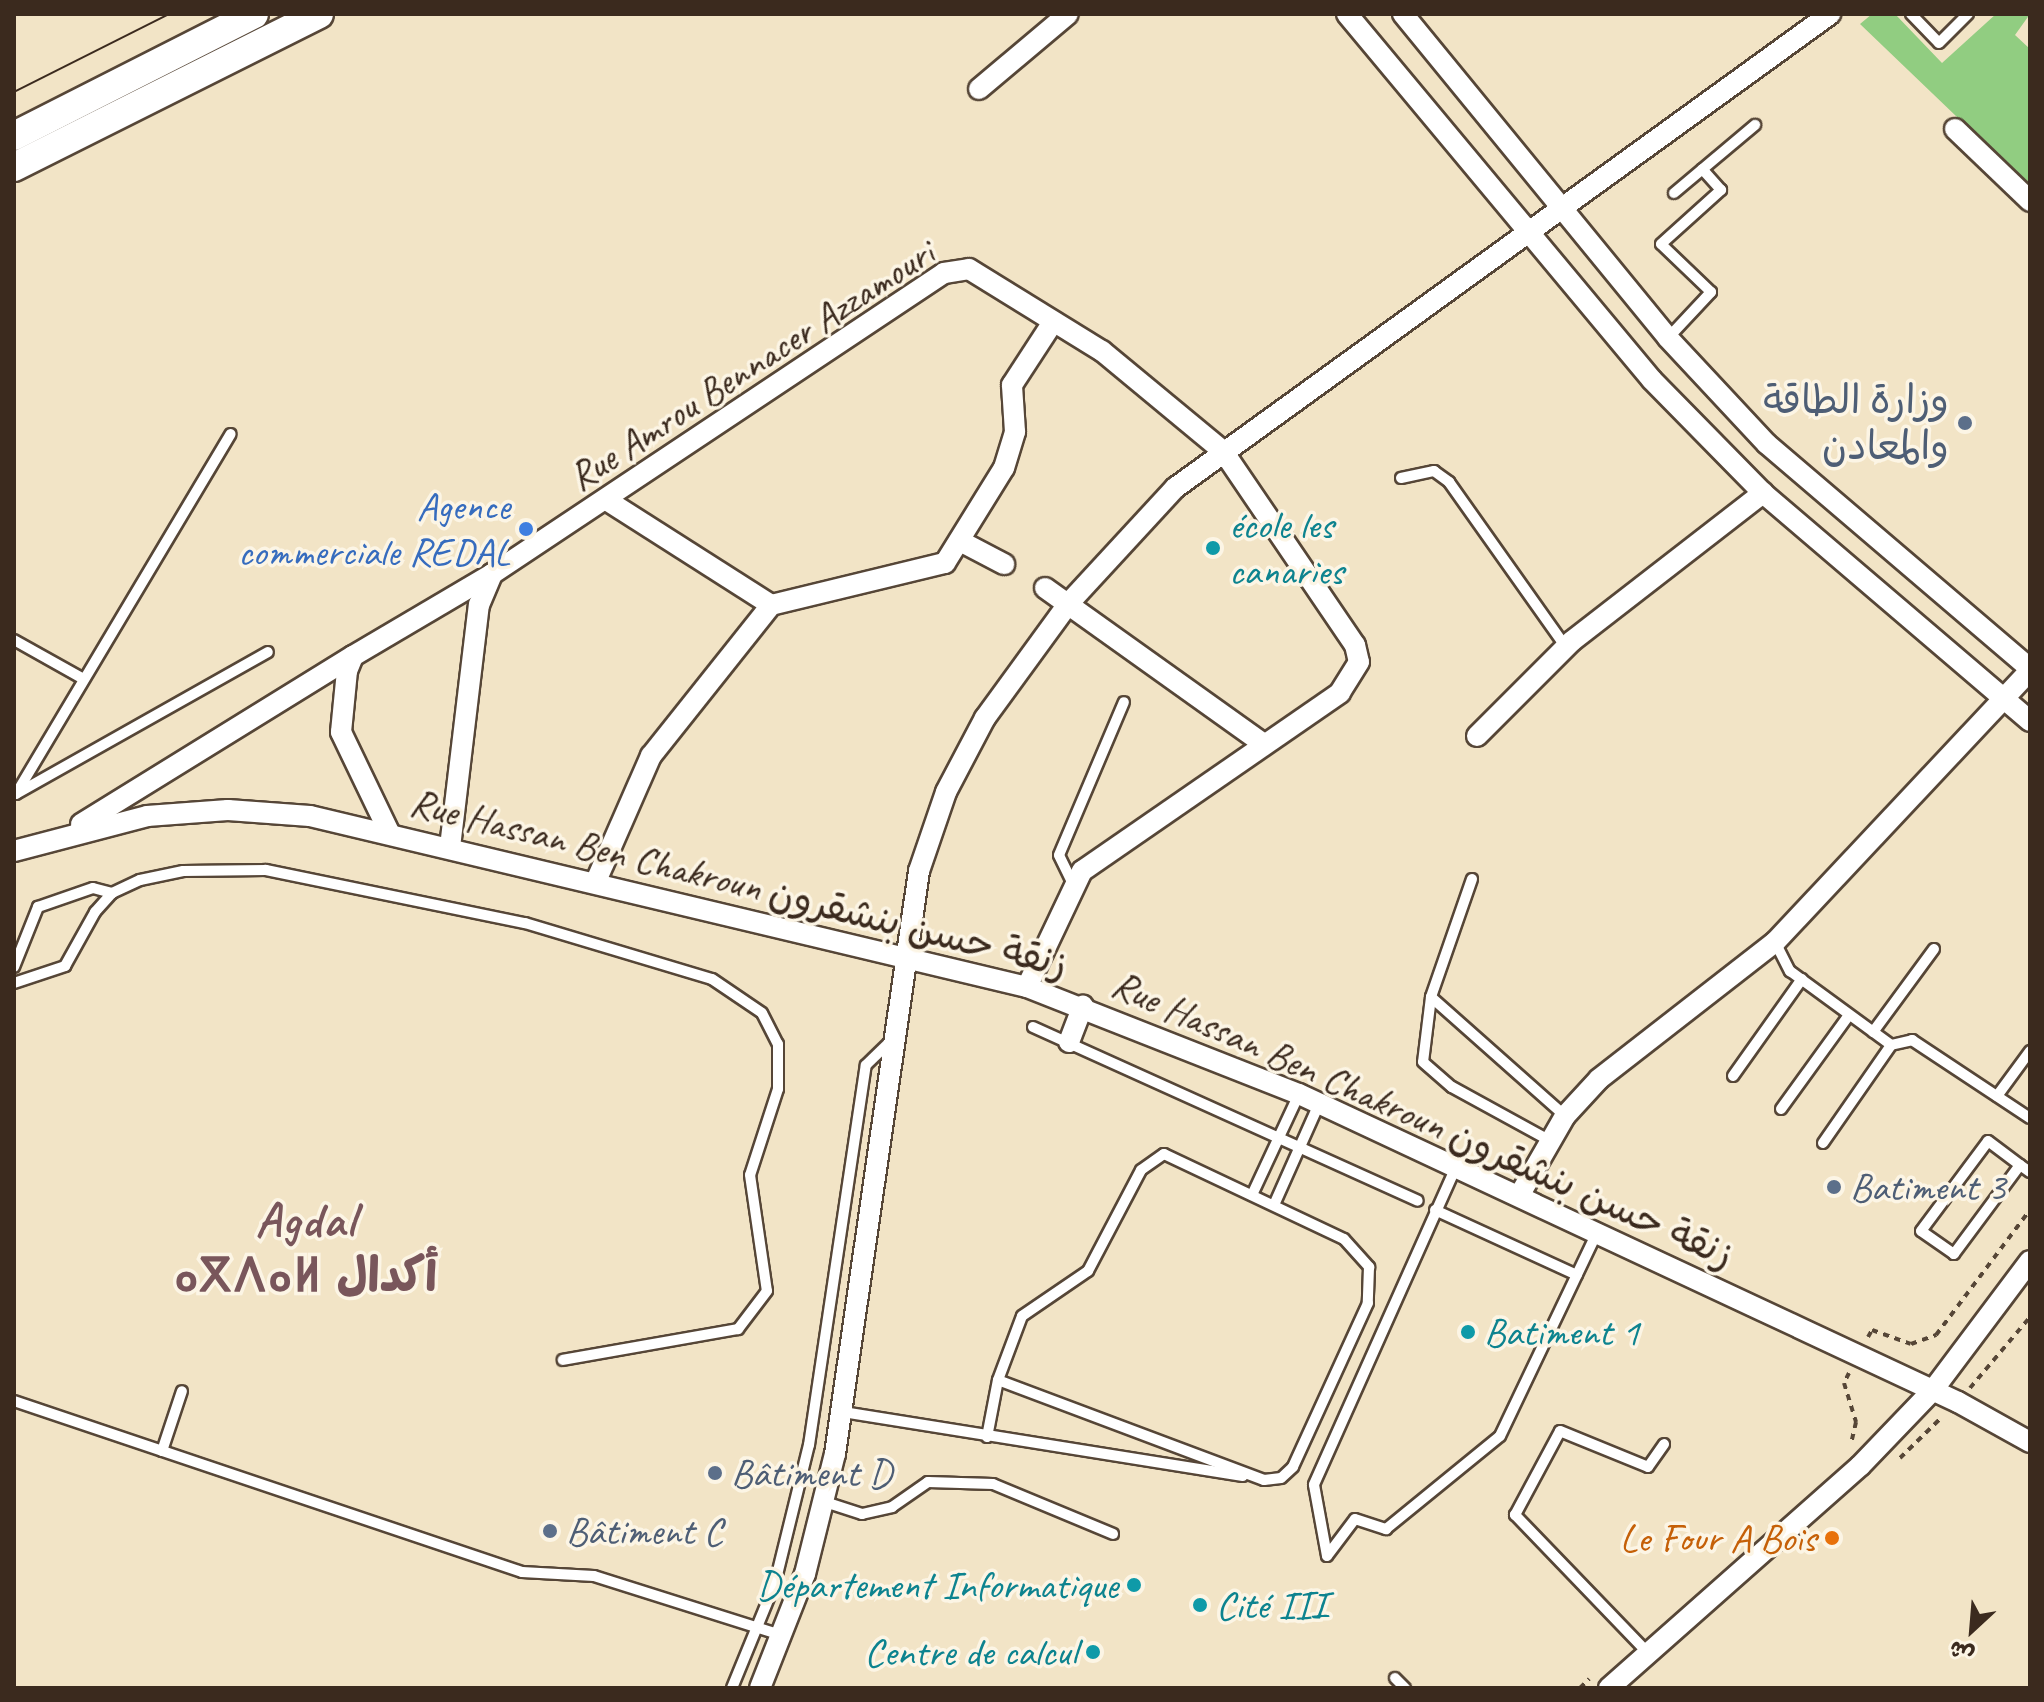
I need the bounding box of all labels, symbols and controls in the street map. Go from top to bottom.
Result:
street label: Rue Amrou Bennacer Azzamouri [558,228,944,502]
place label: وزارة الطاقة والمعادن [1763,376,1949,470]
marker: وزارة الطاقة والمعادن [1956,414,1974,432]
place label: Agence commerciale REDAL [238,482,510,576]
place label: école les canaries [1229,501,1343,595]
marker: Agence commerciale REDAL [517,520,535,538]
marker: école les canaries [1204,539,1222,557]
street label: Rue Hassan Ben Chakroun زنقة حسن بنشقرون [405,778,1073,988]
street label: Rue Hassan Ben Chakroun زنقة حسن بنشقرون [1104,960,1742,1278]
place label: Batiment 3 [1850,1163,2005,1211]
marker: Batiment 3 [1825,1178,1843,1196]
district label: Agdal ⴰⴳⴷⴰⵍ أكدال [181,1191,431,1304]
place label: Batiment 1 [1484,1308,1639,1356]
marker: Batiment 1 [1459,1323,1477,1341]
place label: Bâtiment D [731,1449,892,1497]
marker: Bâtiment D [706,1464,724,1482]
place label: Bâtiment C [566,1507,722,1555]
place label: Le Four A Bois [1620,1514,1816,1562]
marker: Bâtiment C [541,1522,559,1540]
marker: Le Four A Bois [1823,1529,1841,1547]
place label: Département Informatique [757,1561,1118,1609]
marker: Département Informatique [1125,1576,1143,1594]
place label: Cité III [1216,1581,1327,1629]
north arrow [1932,1590,2012,1670]
marker: Cité III [1191,1596,1209,1614]
place label: Centre de calcul [863,1628,1077,1676]
text: ش [1944,1634,1979,1669]
marker: Centre de calcul [1084,1643,1102,1661]

